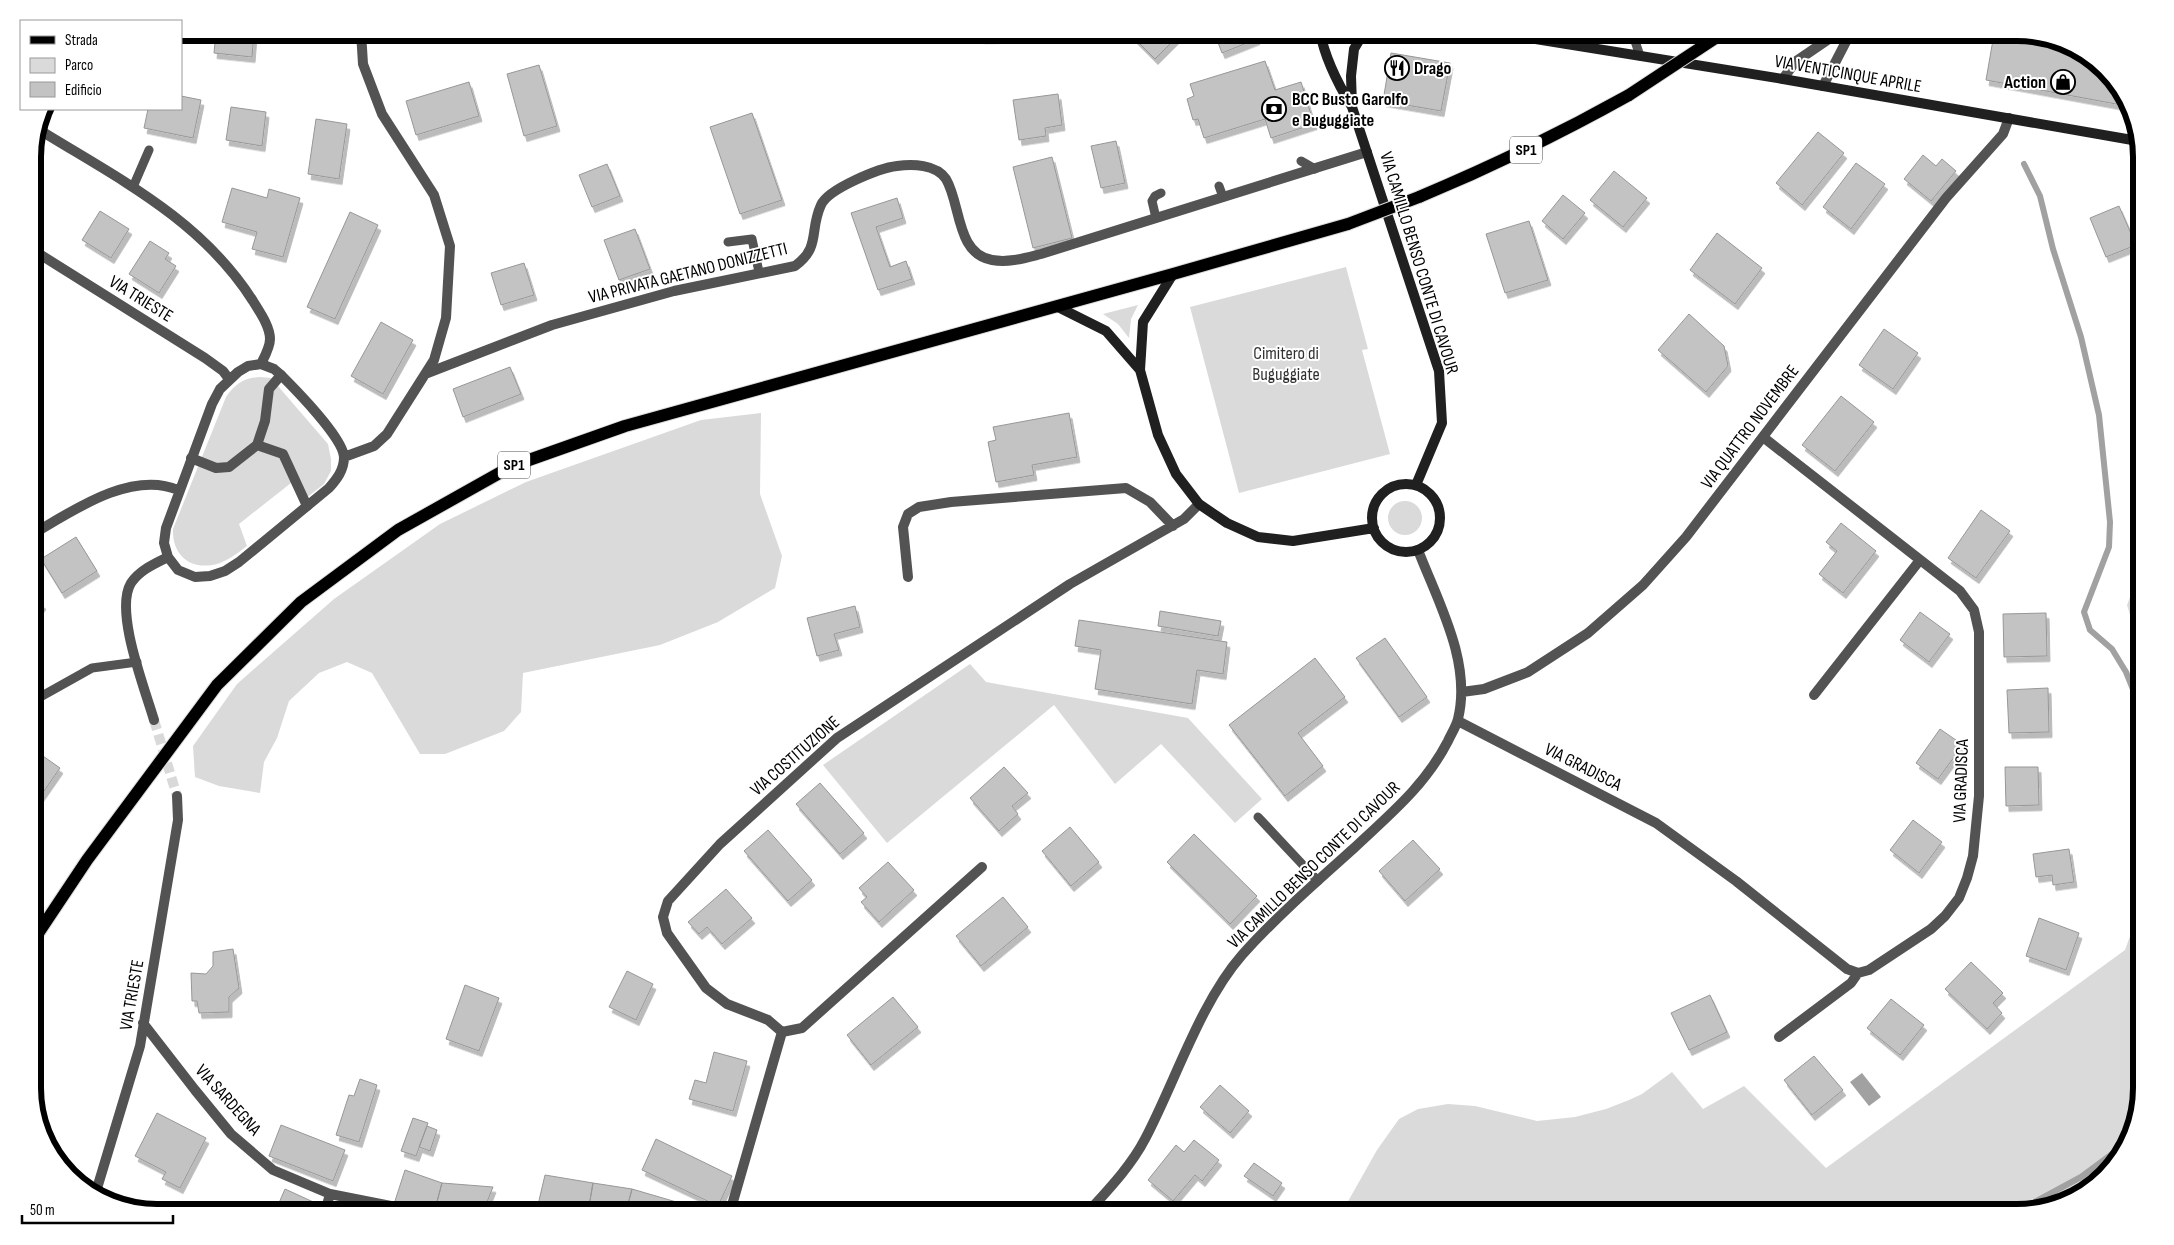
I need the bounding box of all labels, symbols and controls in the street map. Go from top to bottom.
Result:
legend [20,20,182,110]
text: Strada [65,31,98,50]
street label: VIA VENTICINQUE APRILE [1773,51,1923,97]
restaurant icon: Drago [1384,55,1410,81]
text: Parco [65,56,93,75]
place label: Drago [1414,58,1451,79]
shop icon: Action [2050,69,2076,95]
place label: Action [2003,72,2046,93]
text: Edificio [65,81,102,100]
place label: BCC Busto Garolfo e Buguggiate [1292,89,1409,131]
bank icon: BCC Busto Garolfo e Buguggiate [1261,96,1287,122]
road number: SP1 [1510,136,1542,164]
street label: VIA CAMILLO BENSO CONTE DI CAVOUR [1375,149,1463,377]
street label: VIA PRIVATA GAETANO DONIZZETTI [586,238,790,308]
street label: VIA TRIESTE [105,271,177,327]
park label: Cimitero di Buguggiate [1252,343,1320,385]
street label: VIA QUATTRO NOVEMBRE [1697,361,1803,493]
road number: SP1 [498,452,530,478]
street label: VIA COSTITUZIONE [746,712,844,800]
street label: VIA GRADISCA [1949,738,1973,823]
street label: VIA GRADISCA [1541,739,1625,796]
street label: VIA CAMILLO BENSO CONTE DI CAVOUR [1223,777,1405,953]
street label: VIA TRIESTE [115,958,149,1032]
street label: VIA SARDEGNA [191,1060,265,1140]
scale bar [22,1192,174,1224]
text: 50 m [30,1201,55,1220]

